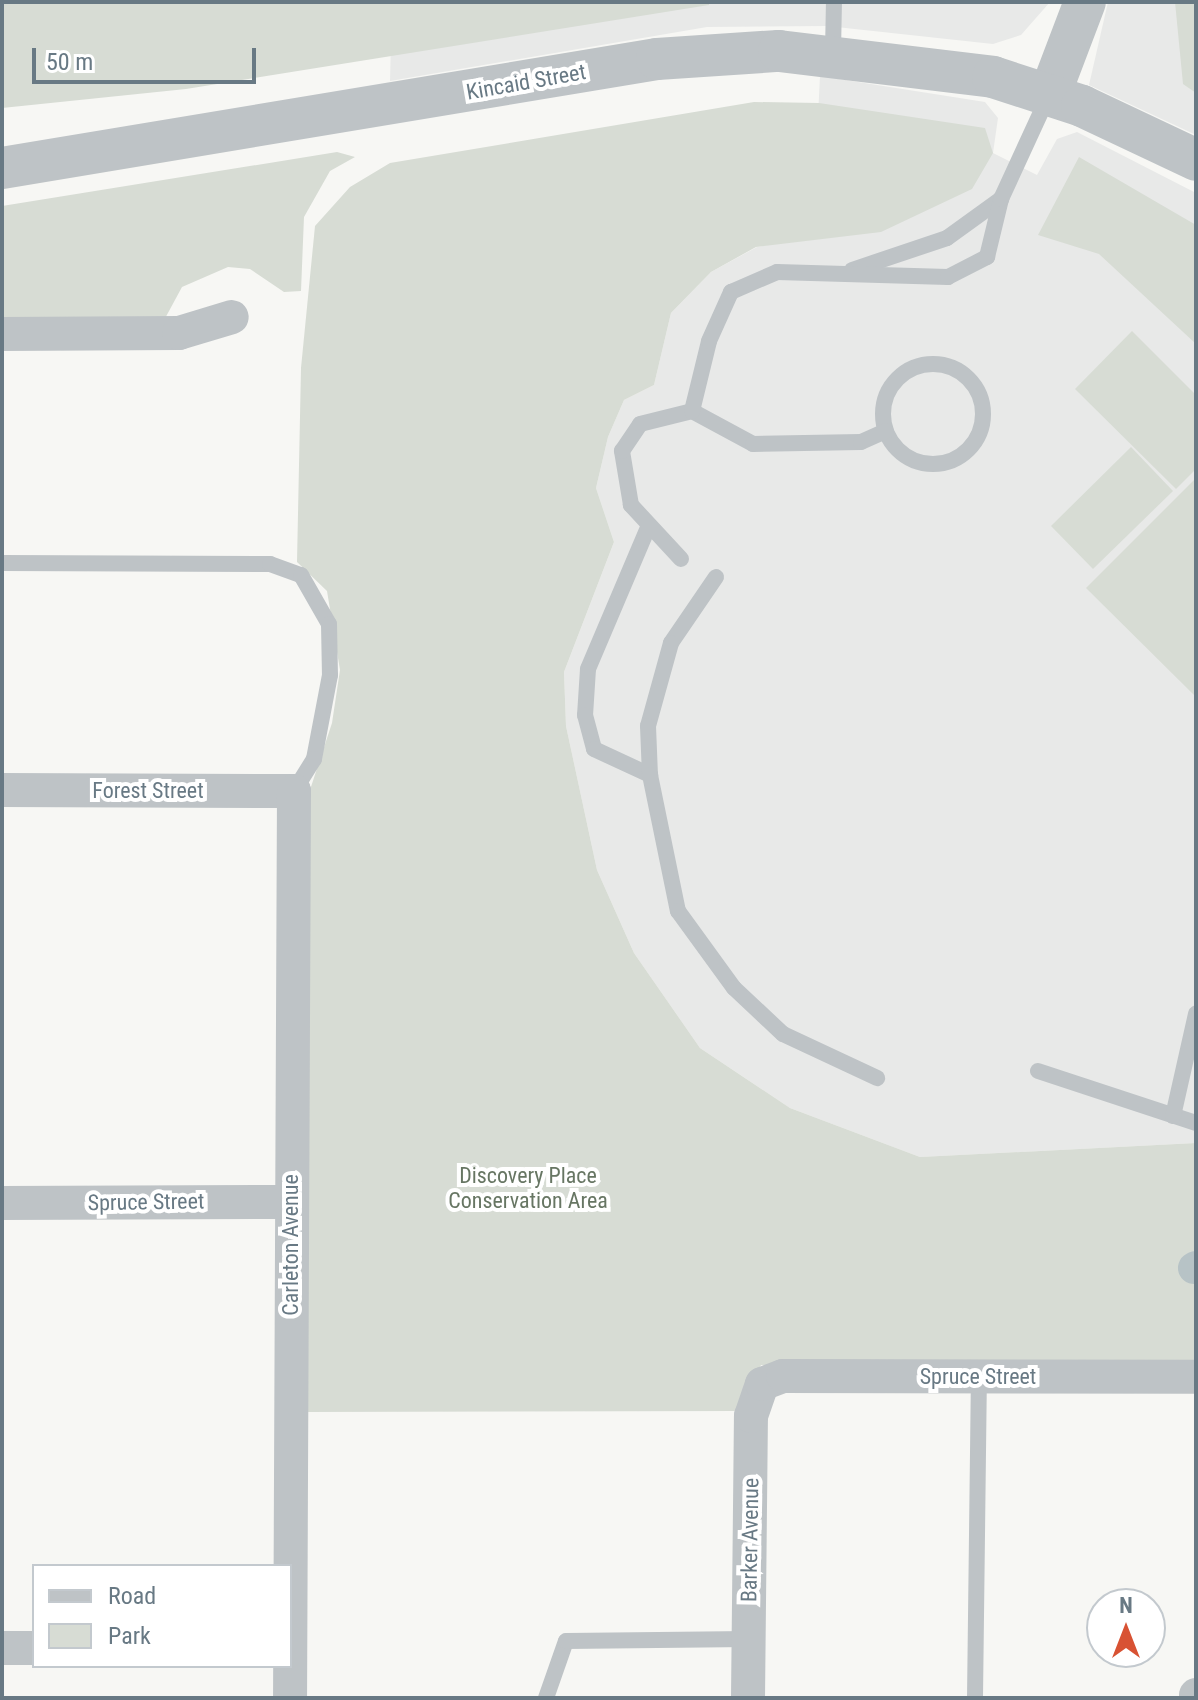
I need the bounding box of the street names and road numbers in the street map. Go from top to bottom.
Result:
street label: Kincaid Street [464,58,588,106]
street label: Forest Street [92,778,204,804]
street label: Carleton Avenue [278,1174,304,1316]
street label: Spruce Street [87,1188,205,1216]
street label: Spruce Street [920,1364,1036,1390]
street label: Barker Avenue [736,1478,764,1602]

